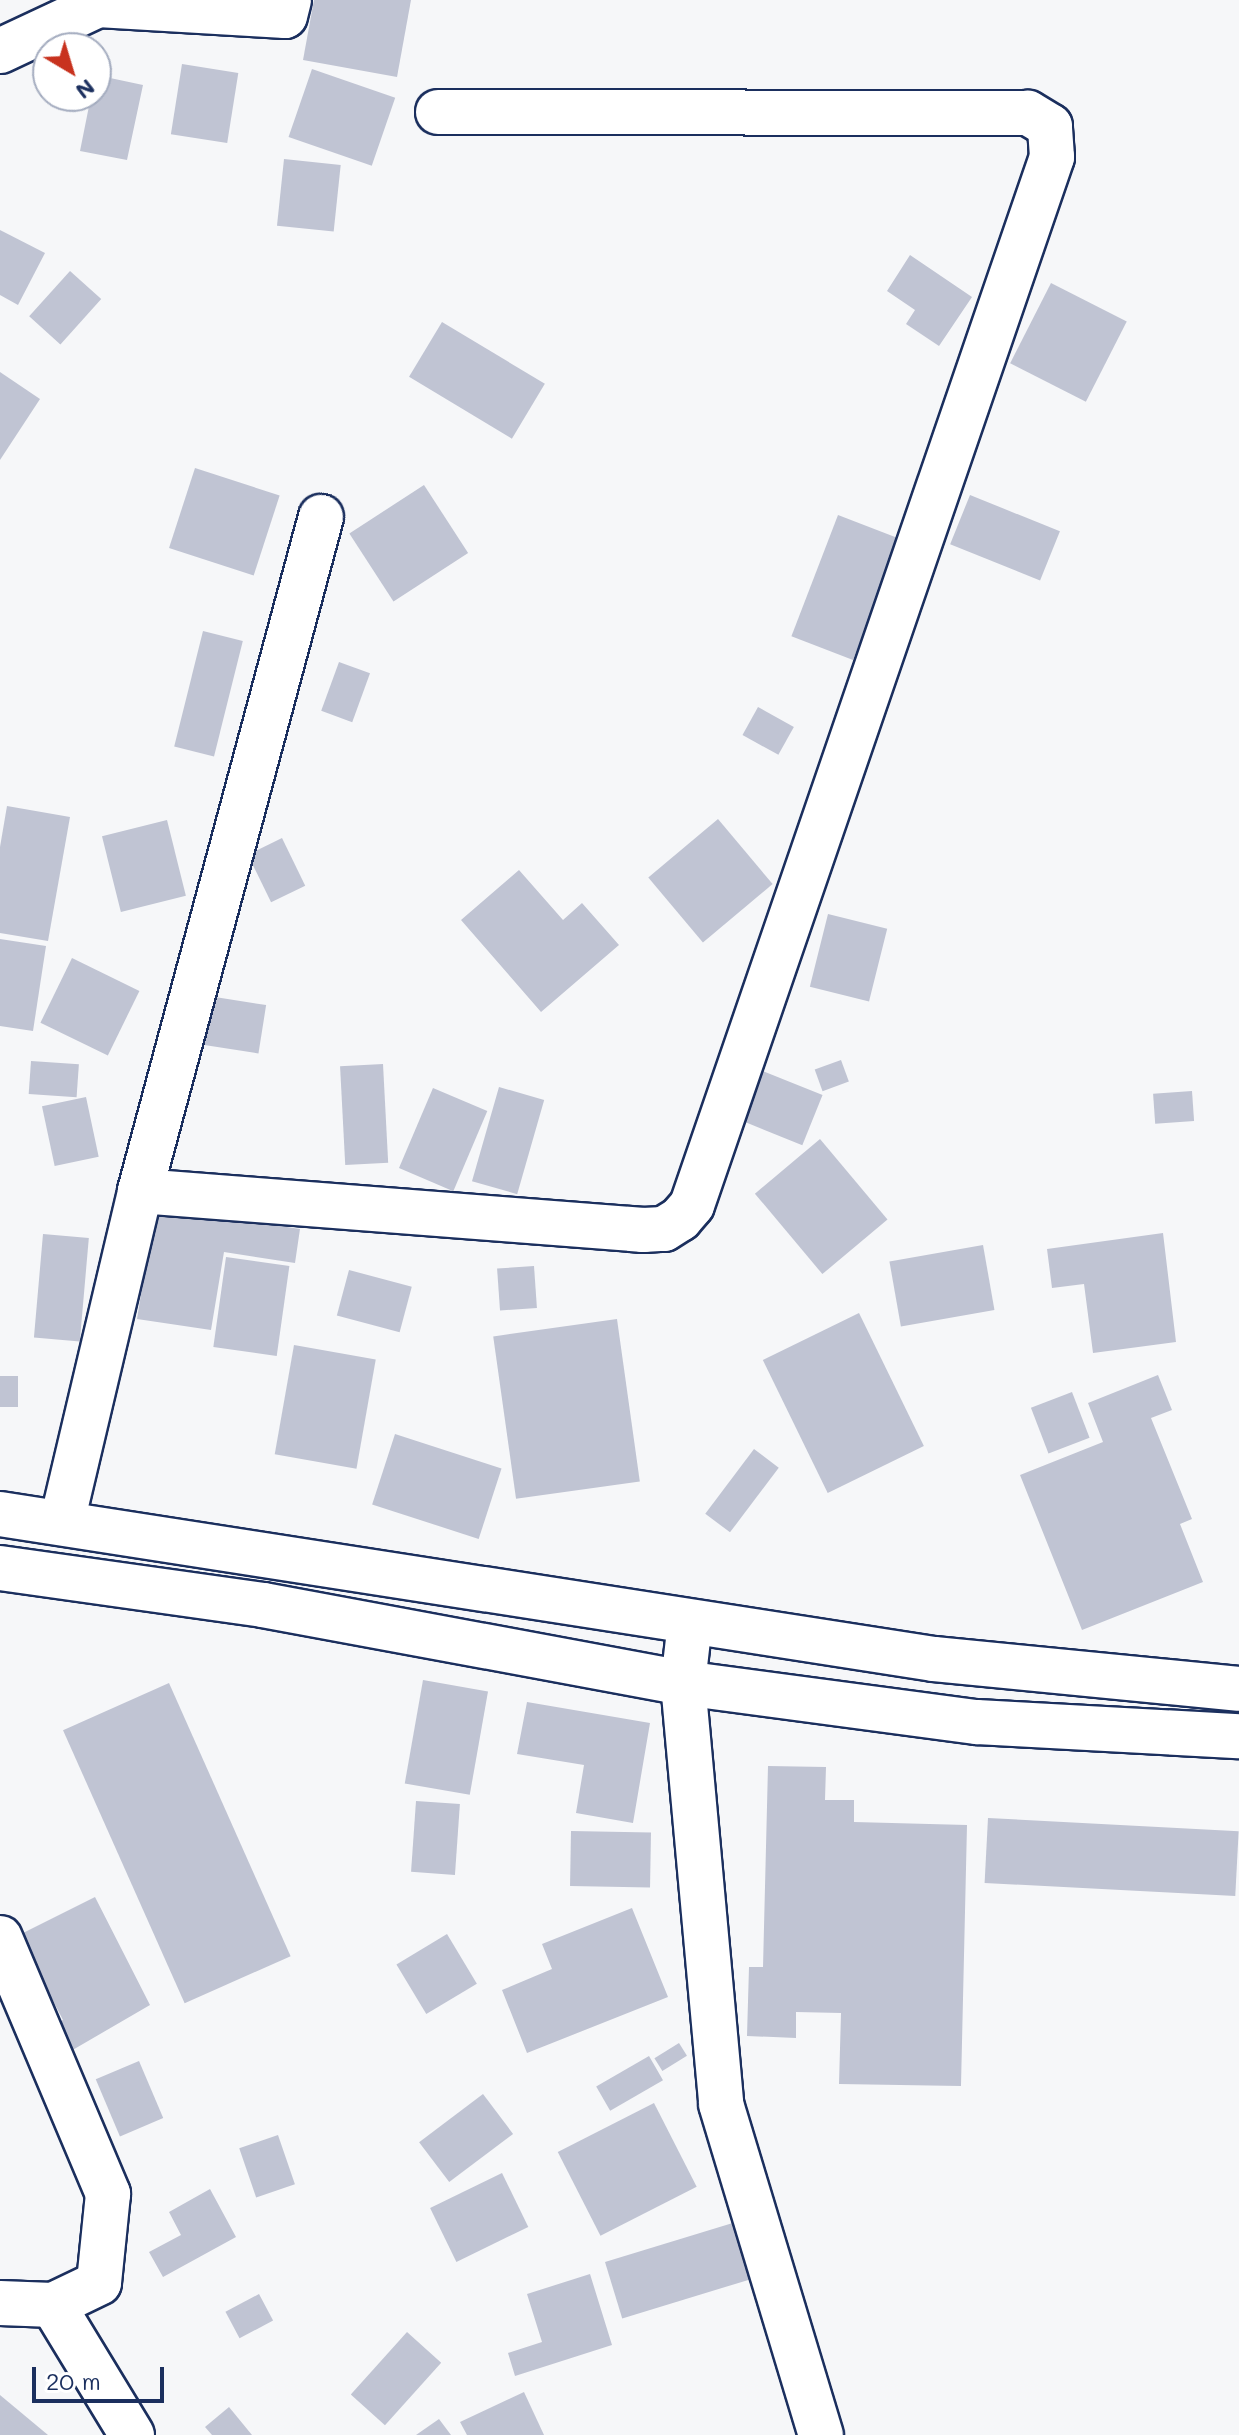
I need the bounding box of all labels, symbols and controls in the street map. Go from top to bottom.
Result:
north arrow [32,32,112,112]
text: N [70,73,101,106]
scale bar [36,2351,168,2401]
text: 20 m [46,2365,101,2396]

